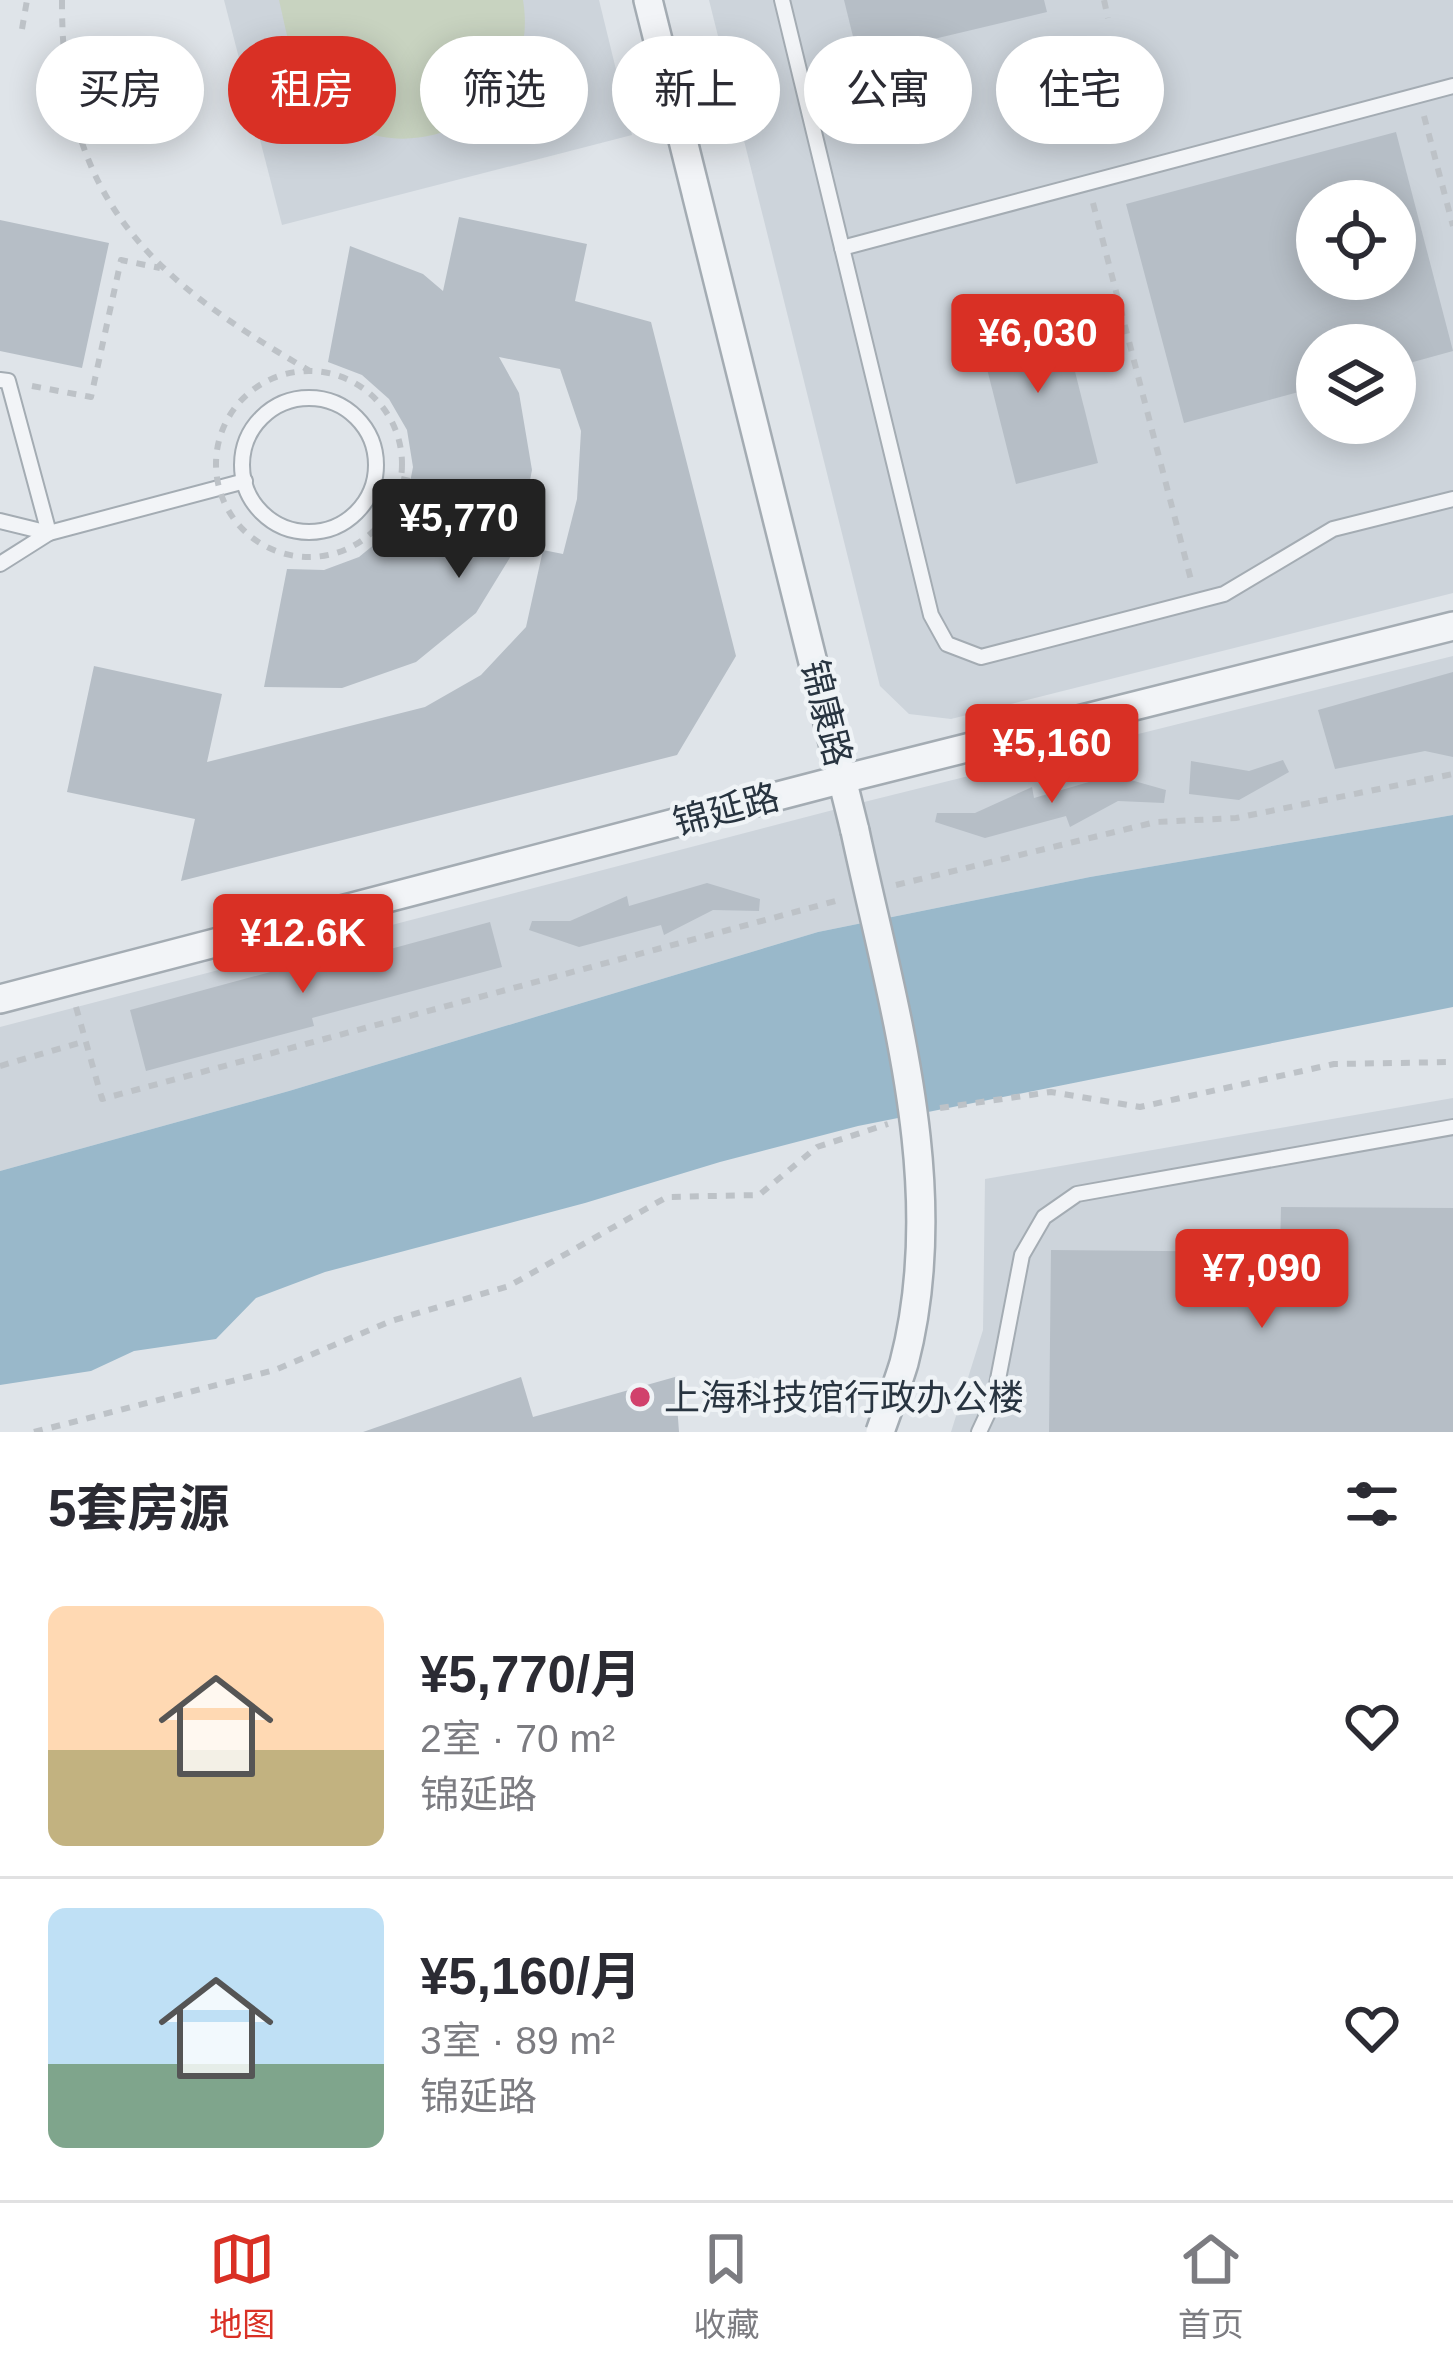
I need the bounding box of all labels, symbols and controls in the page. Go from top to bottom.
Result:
chip: 买房 [36,36,204,144]
chip: 租房 [228,36,396,144]
chip: 筛选 [420,36,588,144]
chip: 新上 [612,36,780,144]
chip: 公寓 [804,36,972,144]
chip: 住宅 [996,36,1164,144]
map controls [1296,180,1416,444]
button: locate [1296,180,1416,300]
pin: ¥6,030 [940,294,1136,396]
text: ¥6,030 [978,311,1098,354]
button: layers [1296,324,1416,444]
pin: ¥5,770 [361,479,557,581]
text: ¥5,770 [399,496,519,539]
street label: 锦康路 [794,656,859,770]
pin: ¥5,160 [954,704,1150,806]
text: ¥5,160 [992,721,1112,764]
street label: 锦延路 [669,776,784,843]
pin: ¥12.6K [205,894,401,996]
text: ¥12.6K [240,911,366,954]
pin: ¥7,090 [1164,1229,1360,1331]
text: ¥7,090 [1202,1246,1322,1289]
place label: 上海科技馆行政办公楼 [664,1377,1024,1418]
marker: 上海科技馆行政办公楼 [627,1384,653,1410]
icon: filters [1339,1471,1405,1537]
text: 5套房源 [48,1480,229,1537]
text: ¥5,770/月 [420,1646,641,1703]
icon: home [144,1654,288,1798]
icon: heart [1339,1693,1405,1759]
text: 2室 · 70 m² [420,1717,615,1760]
text: 锦延路 [420,1773,537,1816]
text: ¥5,160/月 [420,1948,641,2005]
icon: home [144,1956,288,2100]
icon: heart [1339,1995,1405,2061]
text: 3室 · 89 m² [420,2019,615,2062]
text: 锦延路 [420,2075,537,2118]
tab: 地图 [209,2226,275,2346]
tab: 收藏 [693,2226,759,2346]
tab: 首页 [1178,2226,1244,2346]

